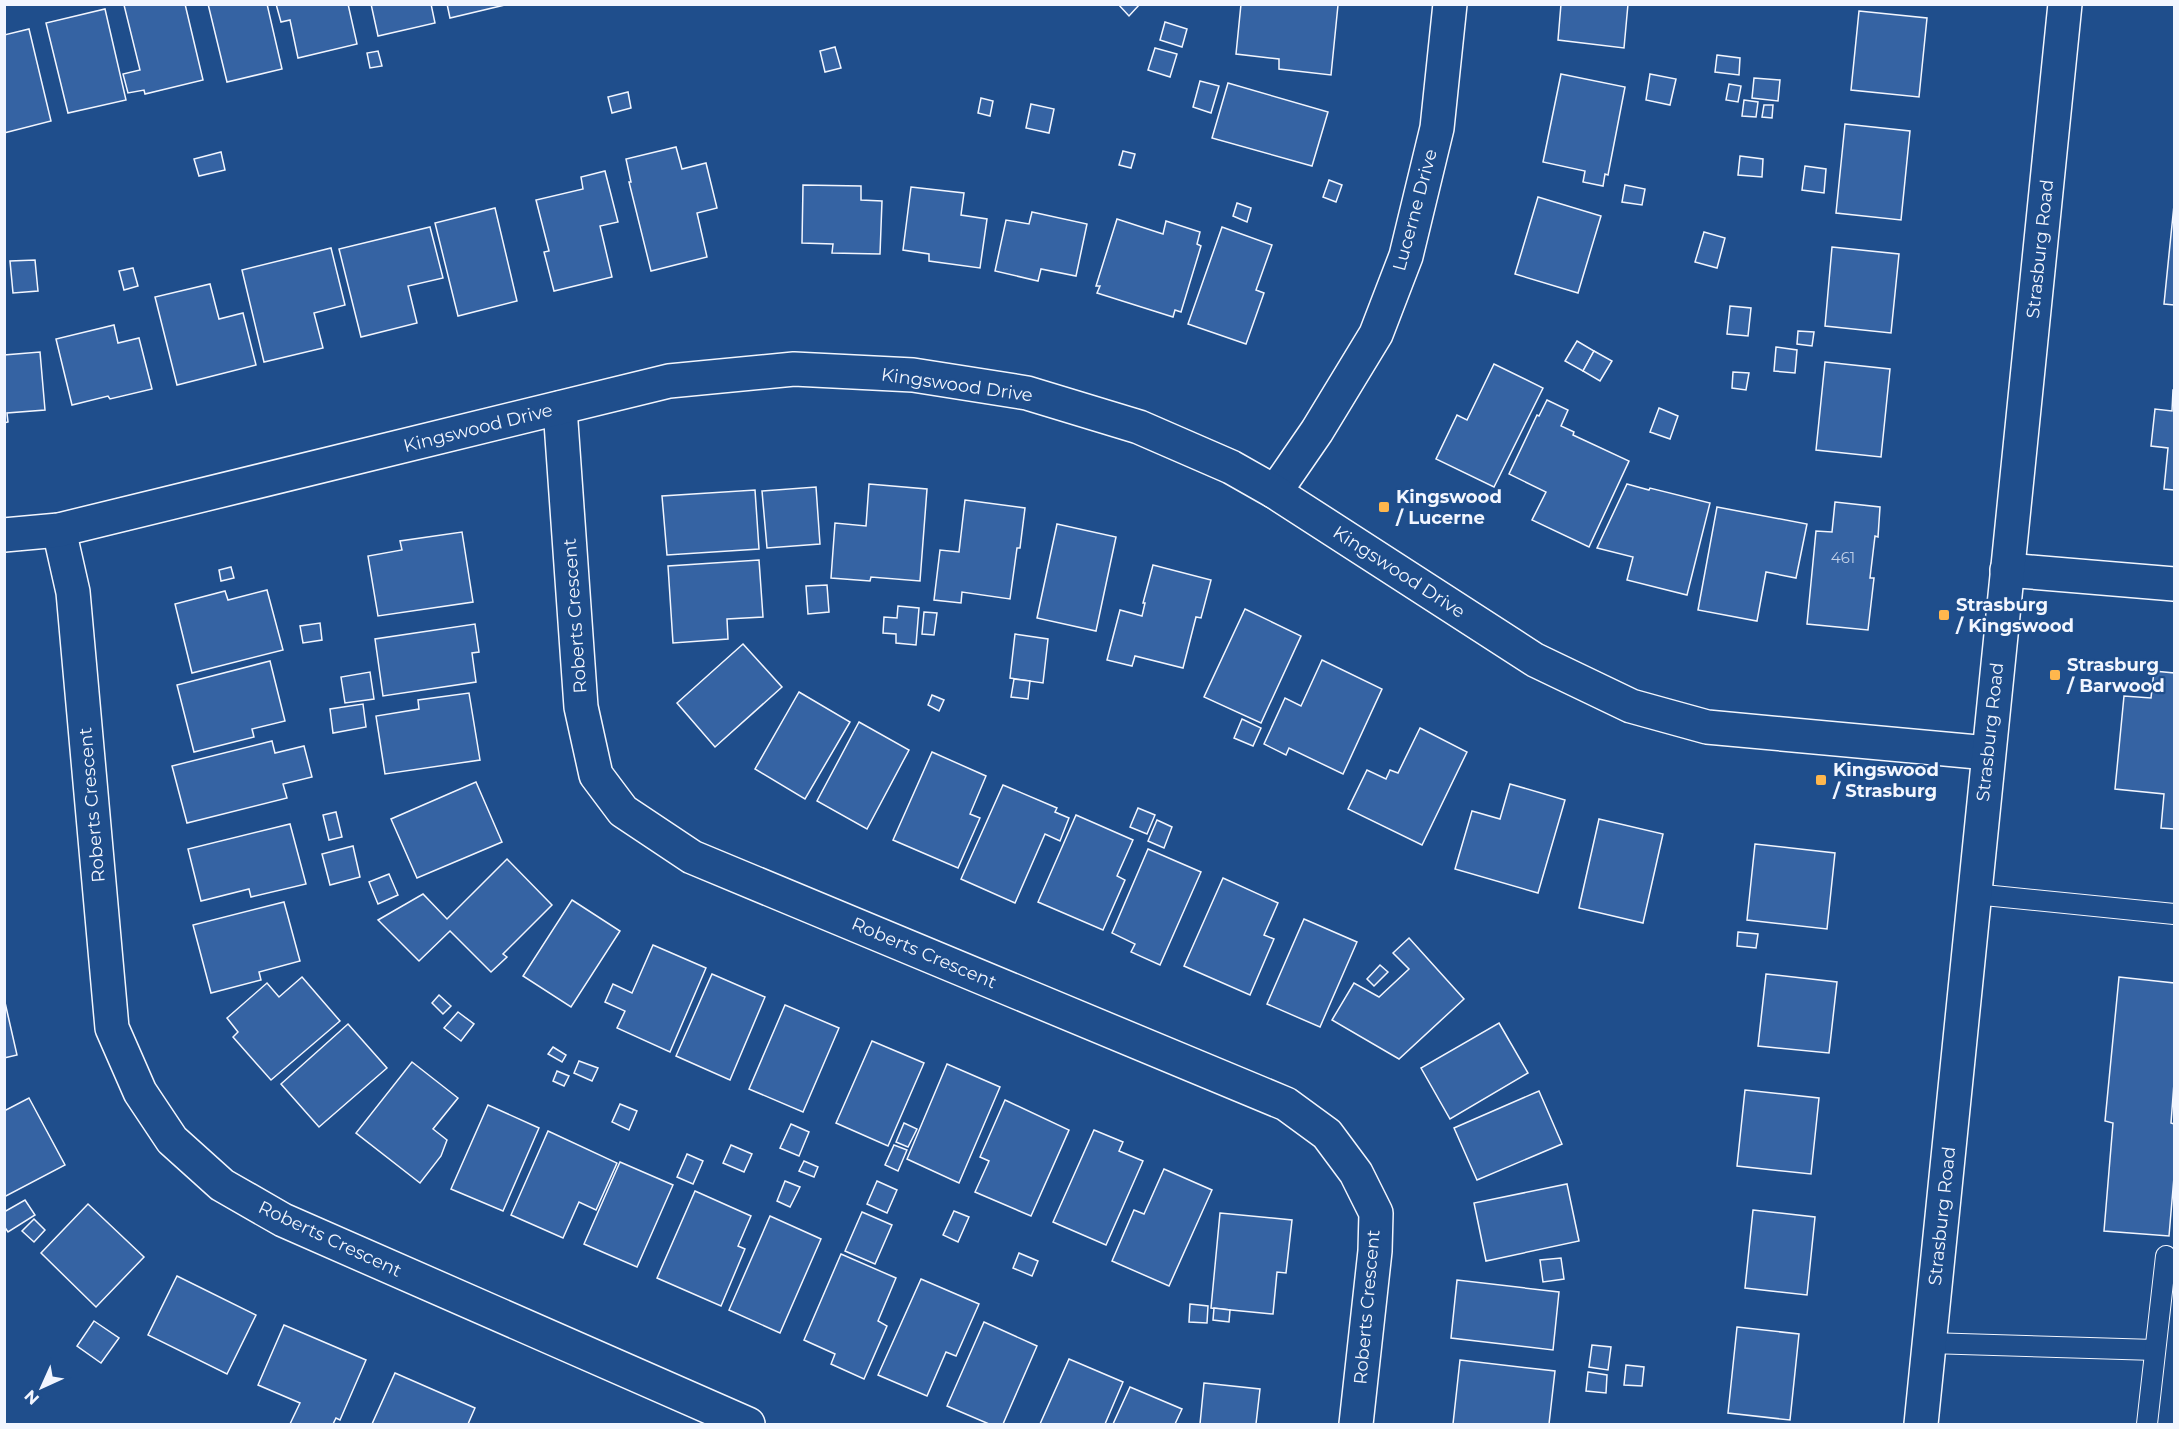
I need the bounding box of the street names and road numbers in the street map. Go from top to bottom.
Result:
street label: Lucerne Drive [1388,146,1442,273]
street label: Strasburg Road [2022,178,2058,320]
street label: Kingswood Drive [880,363,1034,407]
street label: Kingswood Drive [401,399,555,457]
street label: Kingswood Drive [1329,521,1469,623]
street label: Roberts Crescent [559,538,591,694]
street label: Strasburg Road [1972,661,2008,803]
street label: Roberts Crescent [74,727,110,883]
street label: Roberts Crescent [848,913,1000,993]
street label: Strasburg Road [1924,1145,1960,1287]
street label: Roberts Crescent [255,1196,405,1282]
street label: Roberts Crescent [1349,1229,1385,1385]

